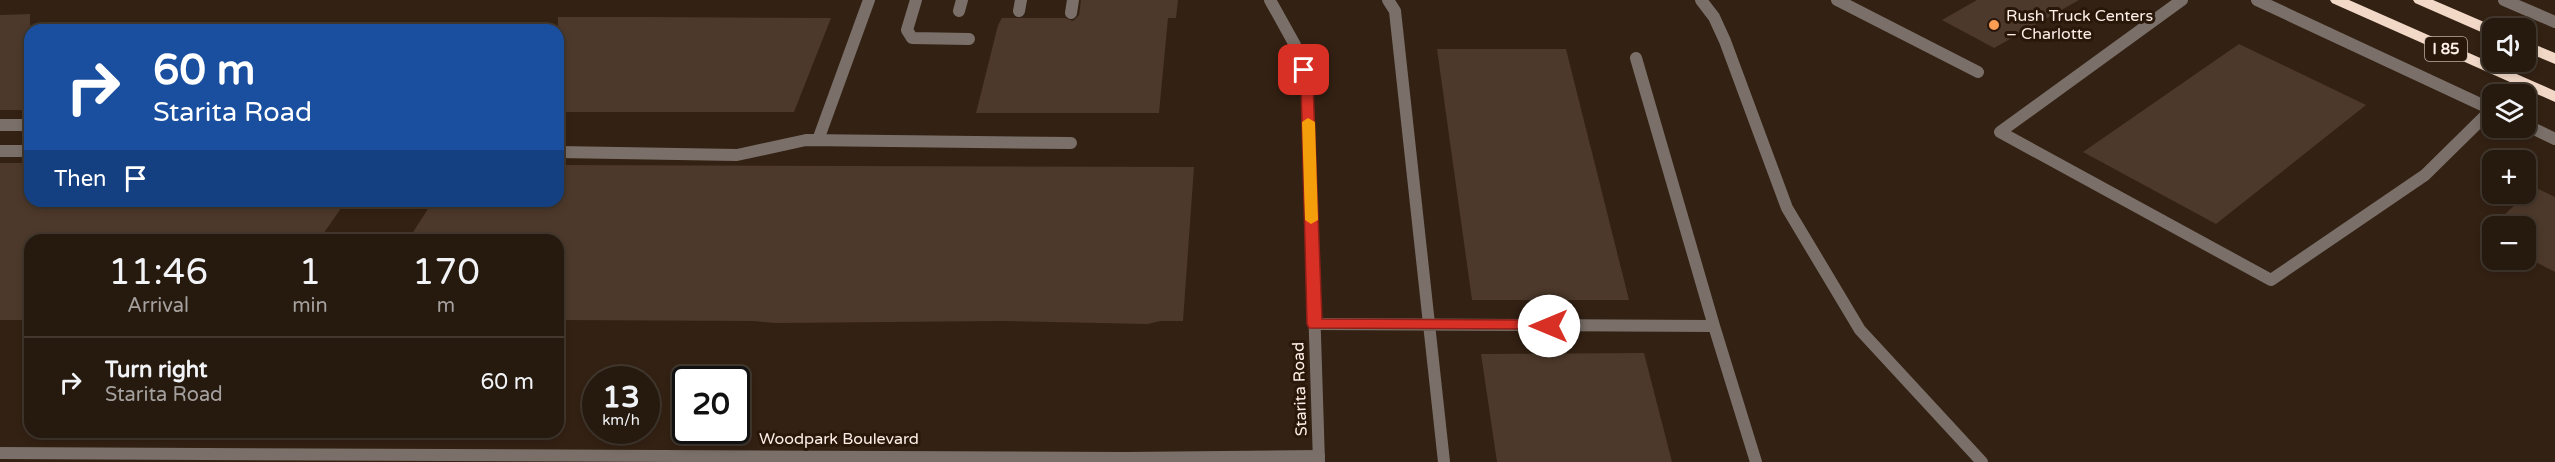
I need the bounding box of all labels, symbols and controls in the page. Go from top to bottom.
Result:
place label: Rush Truck Centers – Charlotte [2006,6,2153,44]
marker: Rush Truck Centers – Charlotte [1987,18,2001,32]
map controls [2482,18,2536,270]
button: sound [2482,18,2536,72]
road number: I 85 [2425,37,2467,61]
pin [1278,44,1329,95]
text: 60 m [153,45,255,96]
icon: right [54,48,132,126]
icon: arrive [1287,53,1320,86]
button: layers [2482,84,2536,138]
text: Starita Road [153,96,312,129]
button: + [2482,150,2536,204]
icon: arrive [119,162,152,195]
text: Then [54,166,107,192]
button: − [2482,216,2536,270]
text: 11:46 [108,251,208,294]
text: 1 [299,251,321,294]
text: 170 [412,251,480,294]
text: Arrival [127,294,189,318]
text: min [292,294,328,318]
text: m [437,294,455,318]
position arrow [1517,294,1581,358]
street label: Starita Road [1288,342,1312,436]
text: Turn right [105,357,207,383]
icon: right [54,366,87,399]
speed limit sign: 20 [672,366,750,444]
text: 60 m [480,369,534,395]
text: 13 [602,379,640,416]
text: Starita Road [105,383,223,407]
text: km/h [602,411,640,429]
street label: Woodpark Boulevard [759,429,919,449]

